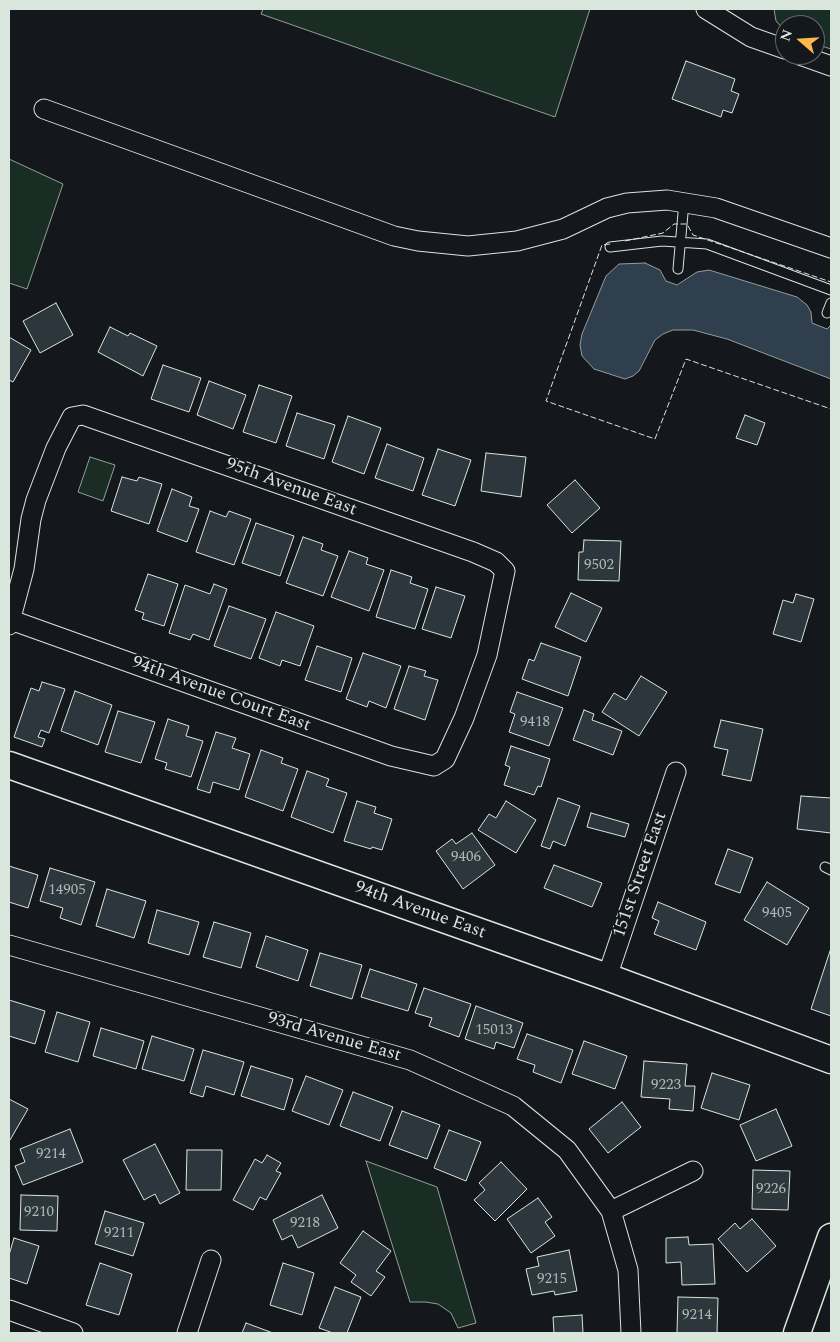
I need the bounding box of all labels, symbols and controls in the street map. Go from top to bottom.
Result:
north arrow [775,15,825,65]
text: N [775,26,798,44]
street label: 95th Avenue East [223,454,359,522]
house number: 9502 [584,557,614,575]
street label: 94th Avenue Court East [129,653,313,737]
house number: 9418 [520,714,550,732]
street label: 151st Street East [609,809,673,941]
house number: 9406 [451,849,481,867]
street label: 94th Avenue East [352,877,488,945]
house number: 14905 [48,882,86,900]
house number: 9405 [762,905,792,923]
street label: 93rd Avenue East [265,1009,403,1067]
house number: 15013 [475,1022,513,1040]
house number: 9223 [651,1077,681,1095]
house number: 9214 [36,1146,66,1164]
house number: 9226 [756,1181,786,1199]
house number: 9210 [24,1204,54,1222]
house number: 9218 [290,1215,320,1233]
house number: 9211 [104,1225,134,1243]
house number: 9215 [537,1271,567,1289]
house number: 9214 [682,1307,712,1325]

